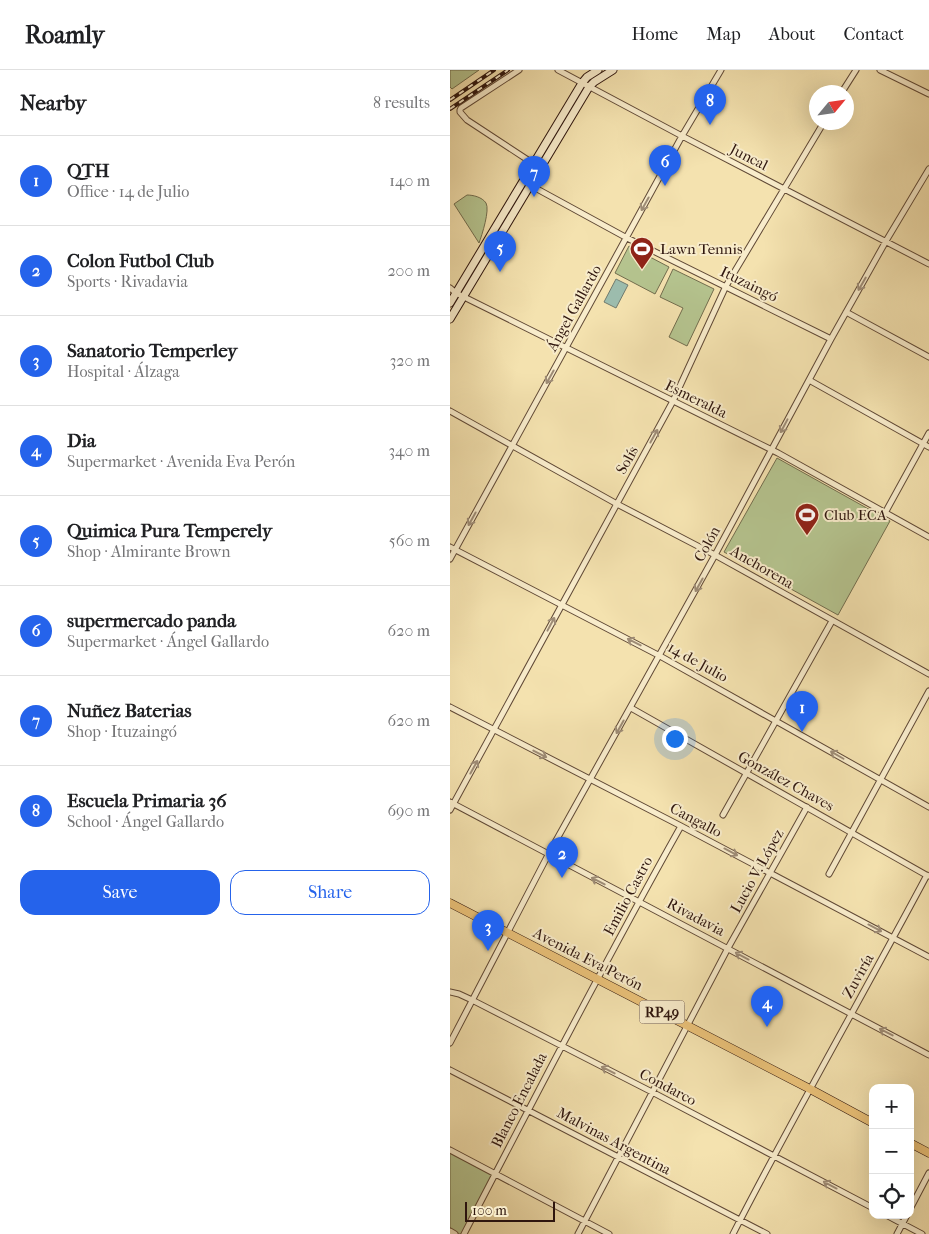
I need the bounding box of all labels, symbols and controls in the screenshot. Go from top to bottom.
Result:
text: Roamly [25,21,104,49]
text: Home [631,24,678,45]
text: Map [706,24,741,45]
text: About [769,24,815,45]
text: Contact [843,24,904,45]
pin: 8 [694,84,726,125]
north arrow [809,85,854,130]
text: Nearby [20,91,86,115]
text: 8 results [373,93,430,112]
street label: Juncal [726,139,771,174]
pin: 6 [649,145,681,186]
pin: 7 [518,156,550,197]
text: QTH [67,160,110,182]
text: 1 [33,171,39,190]
text: 140 m [389,171,430,190]
text: Office · 14 de Julio [67,182,189,201]
one-way arrow [640,196,650,211]
pin: 5 [484,231,516,272]
sports icon: Lawn Tennis [629,236,655,270]
place label: Lawn Tennis [660,240,743,258]
text: Colon Futbol Club [67,250,214,272]
text: 2 [32,261,40,280]
text: 200 m [387,261,430,280]
street label: Ángel Gallardo [542,261,605,355]
street label: Ituzaingó [717,262,781,306]
text: Sports · Rivadavia [67,272,188,291]
one-way arrow [857,276,867,290]
text: Sanatorio Temperley [67,340,237,362]
text: 3 [33,351,39,370]
text: 320 m [390,351,430,370]
text: Hospital · Álzaga [67,362,180,381]
one-way arrow [545,369,554,384]
street label: Esmeralda [662,376,731,422]
one-way arrow [779,419,789,433]
one-way arrow [650,429,660,444]
text: Dia [67,430,96,452]
text: 4 [31,441,41,460]
text: 340 m [388,441,430,460]
street label: Solís [612,442,642,477]
text: Supermarket · Avenida Eva Perón [67,452,295,471]
sports icon: Club ECA [794,502,820,536]
place label: Club ECA [824,506,887,524]
one-way arrow [466,512,476,526]
text: Quimica Pura Temperely [67,520,272,542]
street label: Colón [690,523,724,565]
text: 5 [33,531,39,550]
text: 560 m [389,531,430,550]
street label: Anchorena [726,541,798,593]
text: Shop · Almirante Brown [67,542,230,561]
one-way arrow [694,577,704,592]
text: supermercado panda [67,610,236,632]
one-way arrow [546,617,556,632]
text: 6 [32,621,40,640]
text: 620 m [388,621,430,640]
text: Supermarket · Ángel Gallardo [67,632,269,651]
one-way arrow [627,637,642,646]
street label: 14 de Julio [665,638,732,686]
pin: 1 [786,691,818,732]
text: Nuñez Baterias [67,700,191,722]
text: 7 [32,711,40,730]
text: 620 m [388,711,430,730]
one-way arrow [615,719,625,734]
text: Shop · Ituzaingó [67,722,177,741]
your location [662,726,688,752]
street label: González Chaves [735,747,838,815]
one-way arrow [532,750,547,759]
one-way arrow [831,750,845,760]
one-way arrow [469,761,479,775]
text: Escuela Primaria 36 [67,790,226,812]
street label: Cangallo [667,799,726,841]
text: 8 [32,801,40,820]
text: 690 m [387,801,430,820]
text: School · Ángel Gallardo [67,812,224,831]
street label: Lucio V. López [727,826,788,916]
pin: 2 [546,837,578,878]
one-way arrow [723,848,738,857]
street label: Emilio Castro [600,853,657,939]
button: Save [20,870,220,915]
button: Share [230,870,430,915]
one-way arrow [591,876,606,886]
street label: Rivadavia [664,894,729,940]
pin: 3 [472,910,504,951]
street label: Avenida Eva Perón [529,923,646,994]
one-way arrow [867,923,882,933]
street label: Zuviría [838,950,878,1001]
one-way arrow [735,951,750,961]
pin: 4 [751,986,783,1027]
road number: RP49 [640,1000,684,1024]
one-way arrow [878,1027,893,1037]
street label: Blanco Encalada [487,1048,551,1151]
one-way arrow [601,1065,616,1074]
street label: Condarco [636,1065,700,1110]
map controls [869,1084,914,1219]
button: + [869,1084,914,1129]
street label: Malvinas Argentina [554,1103,675,1179]
button: − [869,1129,914,1174]
button: locate [869,1174,914,1219]
one-way arrow [823,1180,837,1190]
scale bar [465,1199,555,1222]
text: 100 m [472,1202,507,1219]

